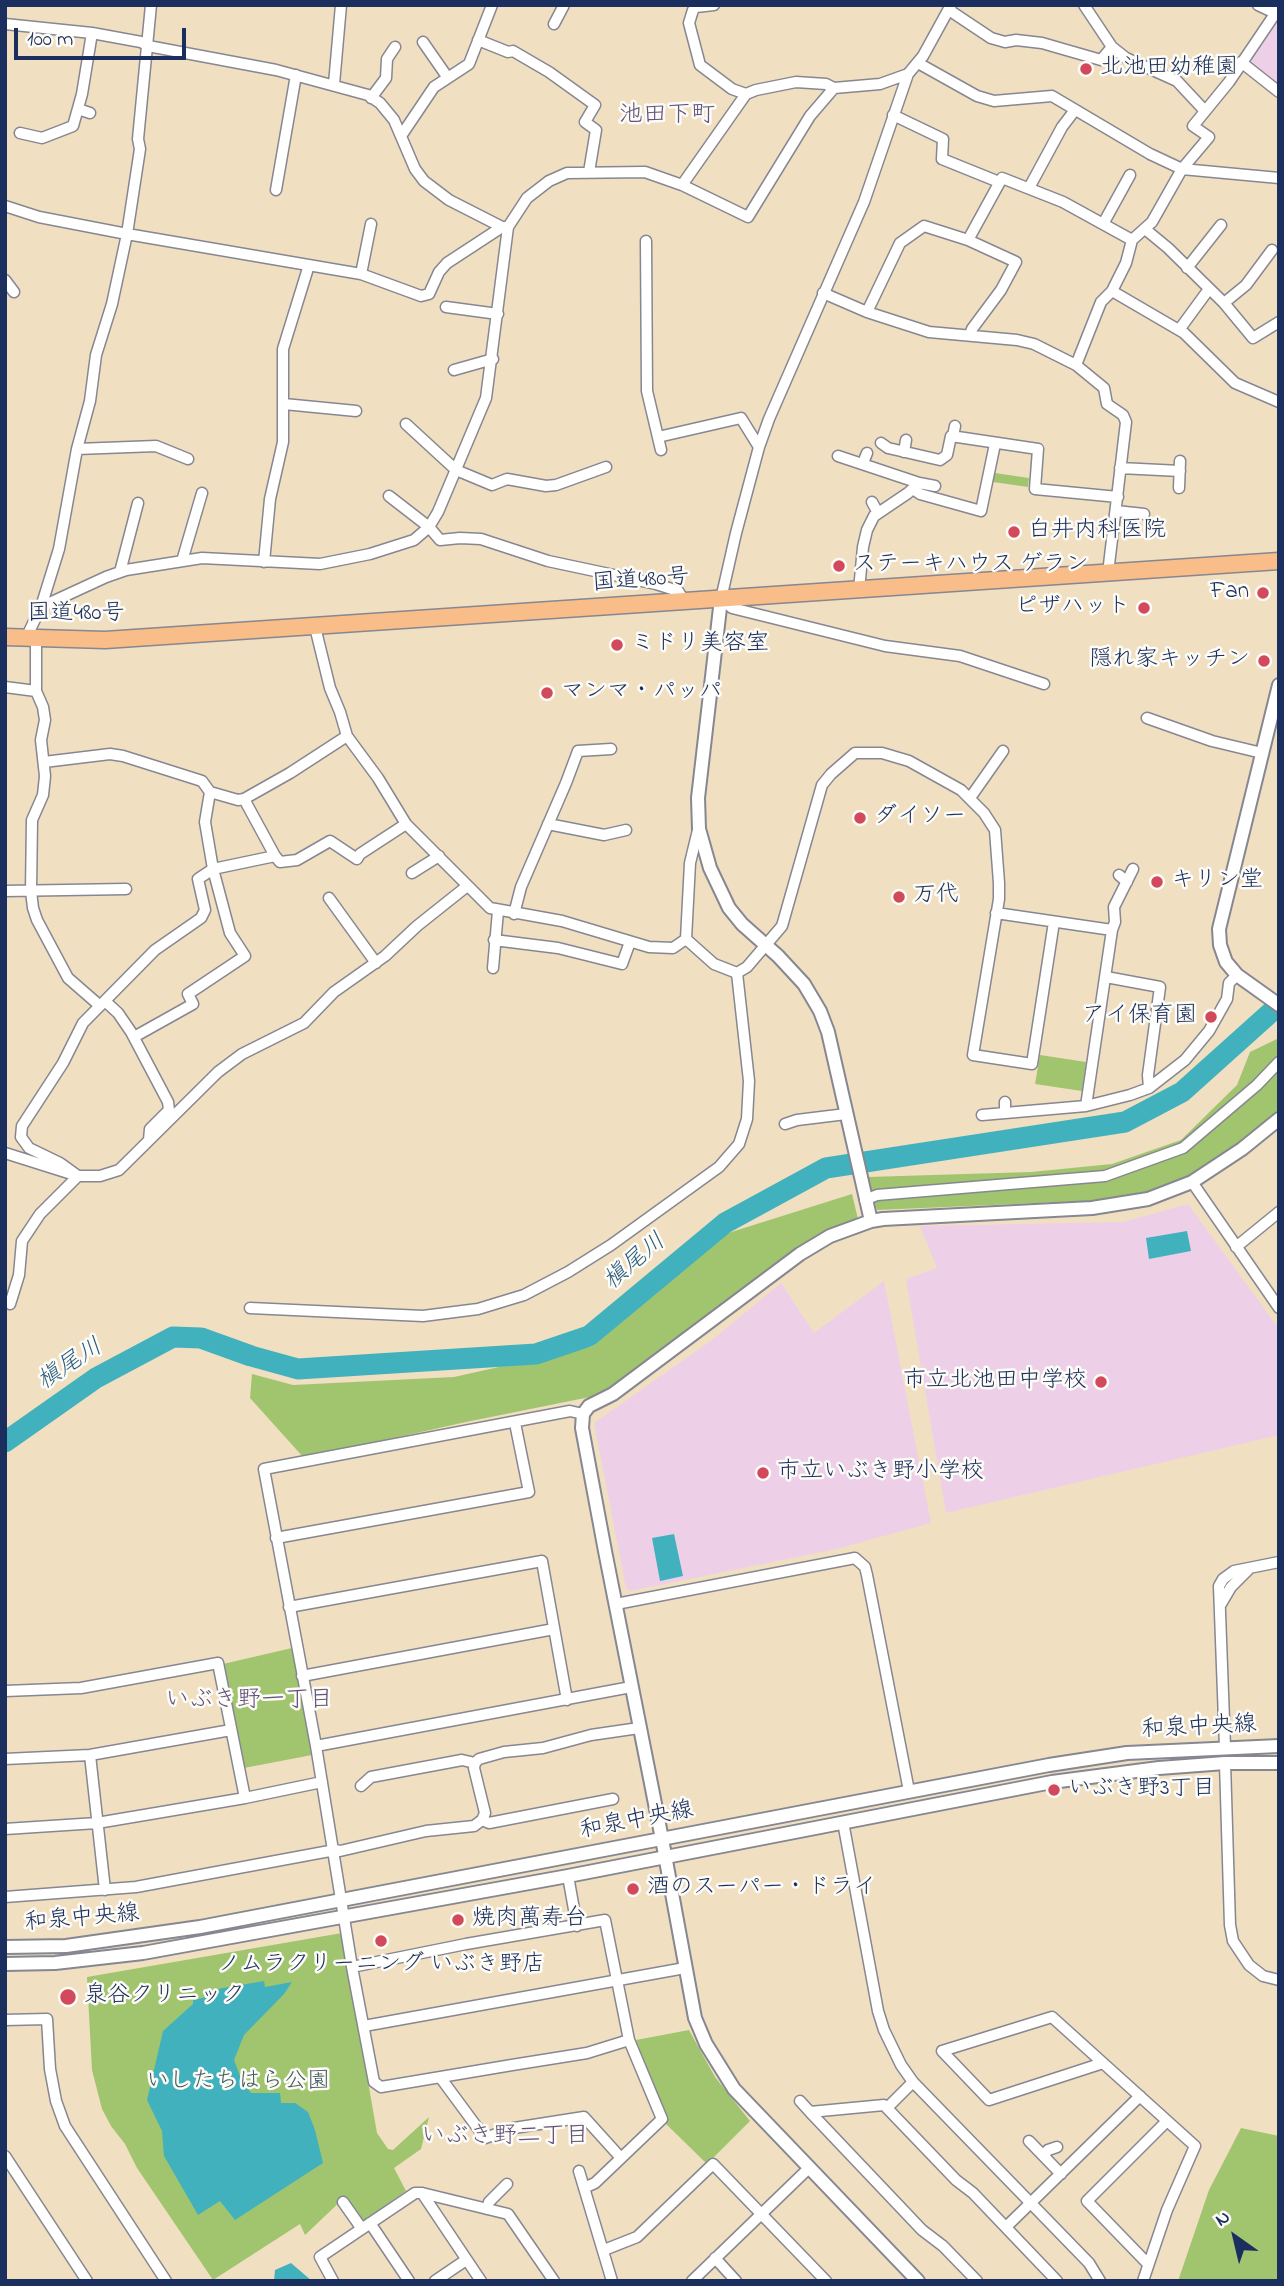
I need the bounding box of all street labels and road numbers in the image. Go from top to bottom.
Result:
street label: 国道480号 [592,565,690,599]
street label: 国道480号 [27,601,125,629]
street label: 和泉中央線 [1141,1712,1257,1746]
street label: 和泉中央線 [578,1797,696,1847]
street label: 和泉中央線 [24,1901,140,1939]

